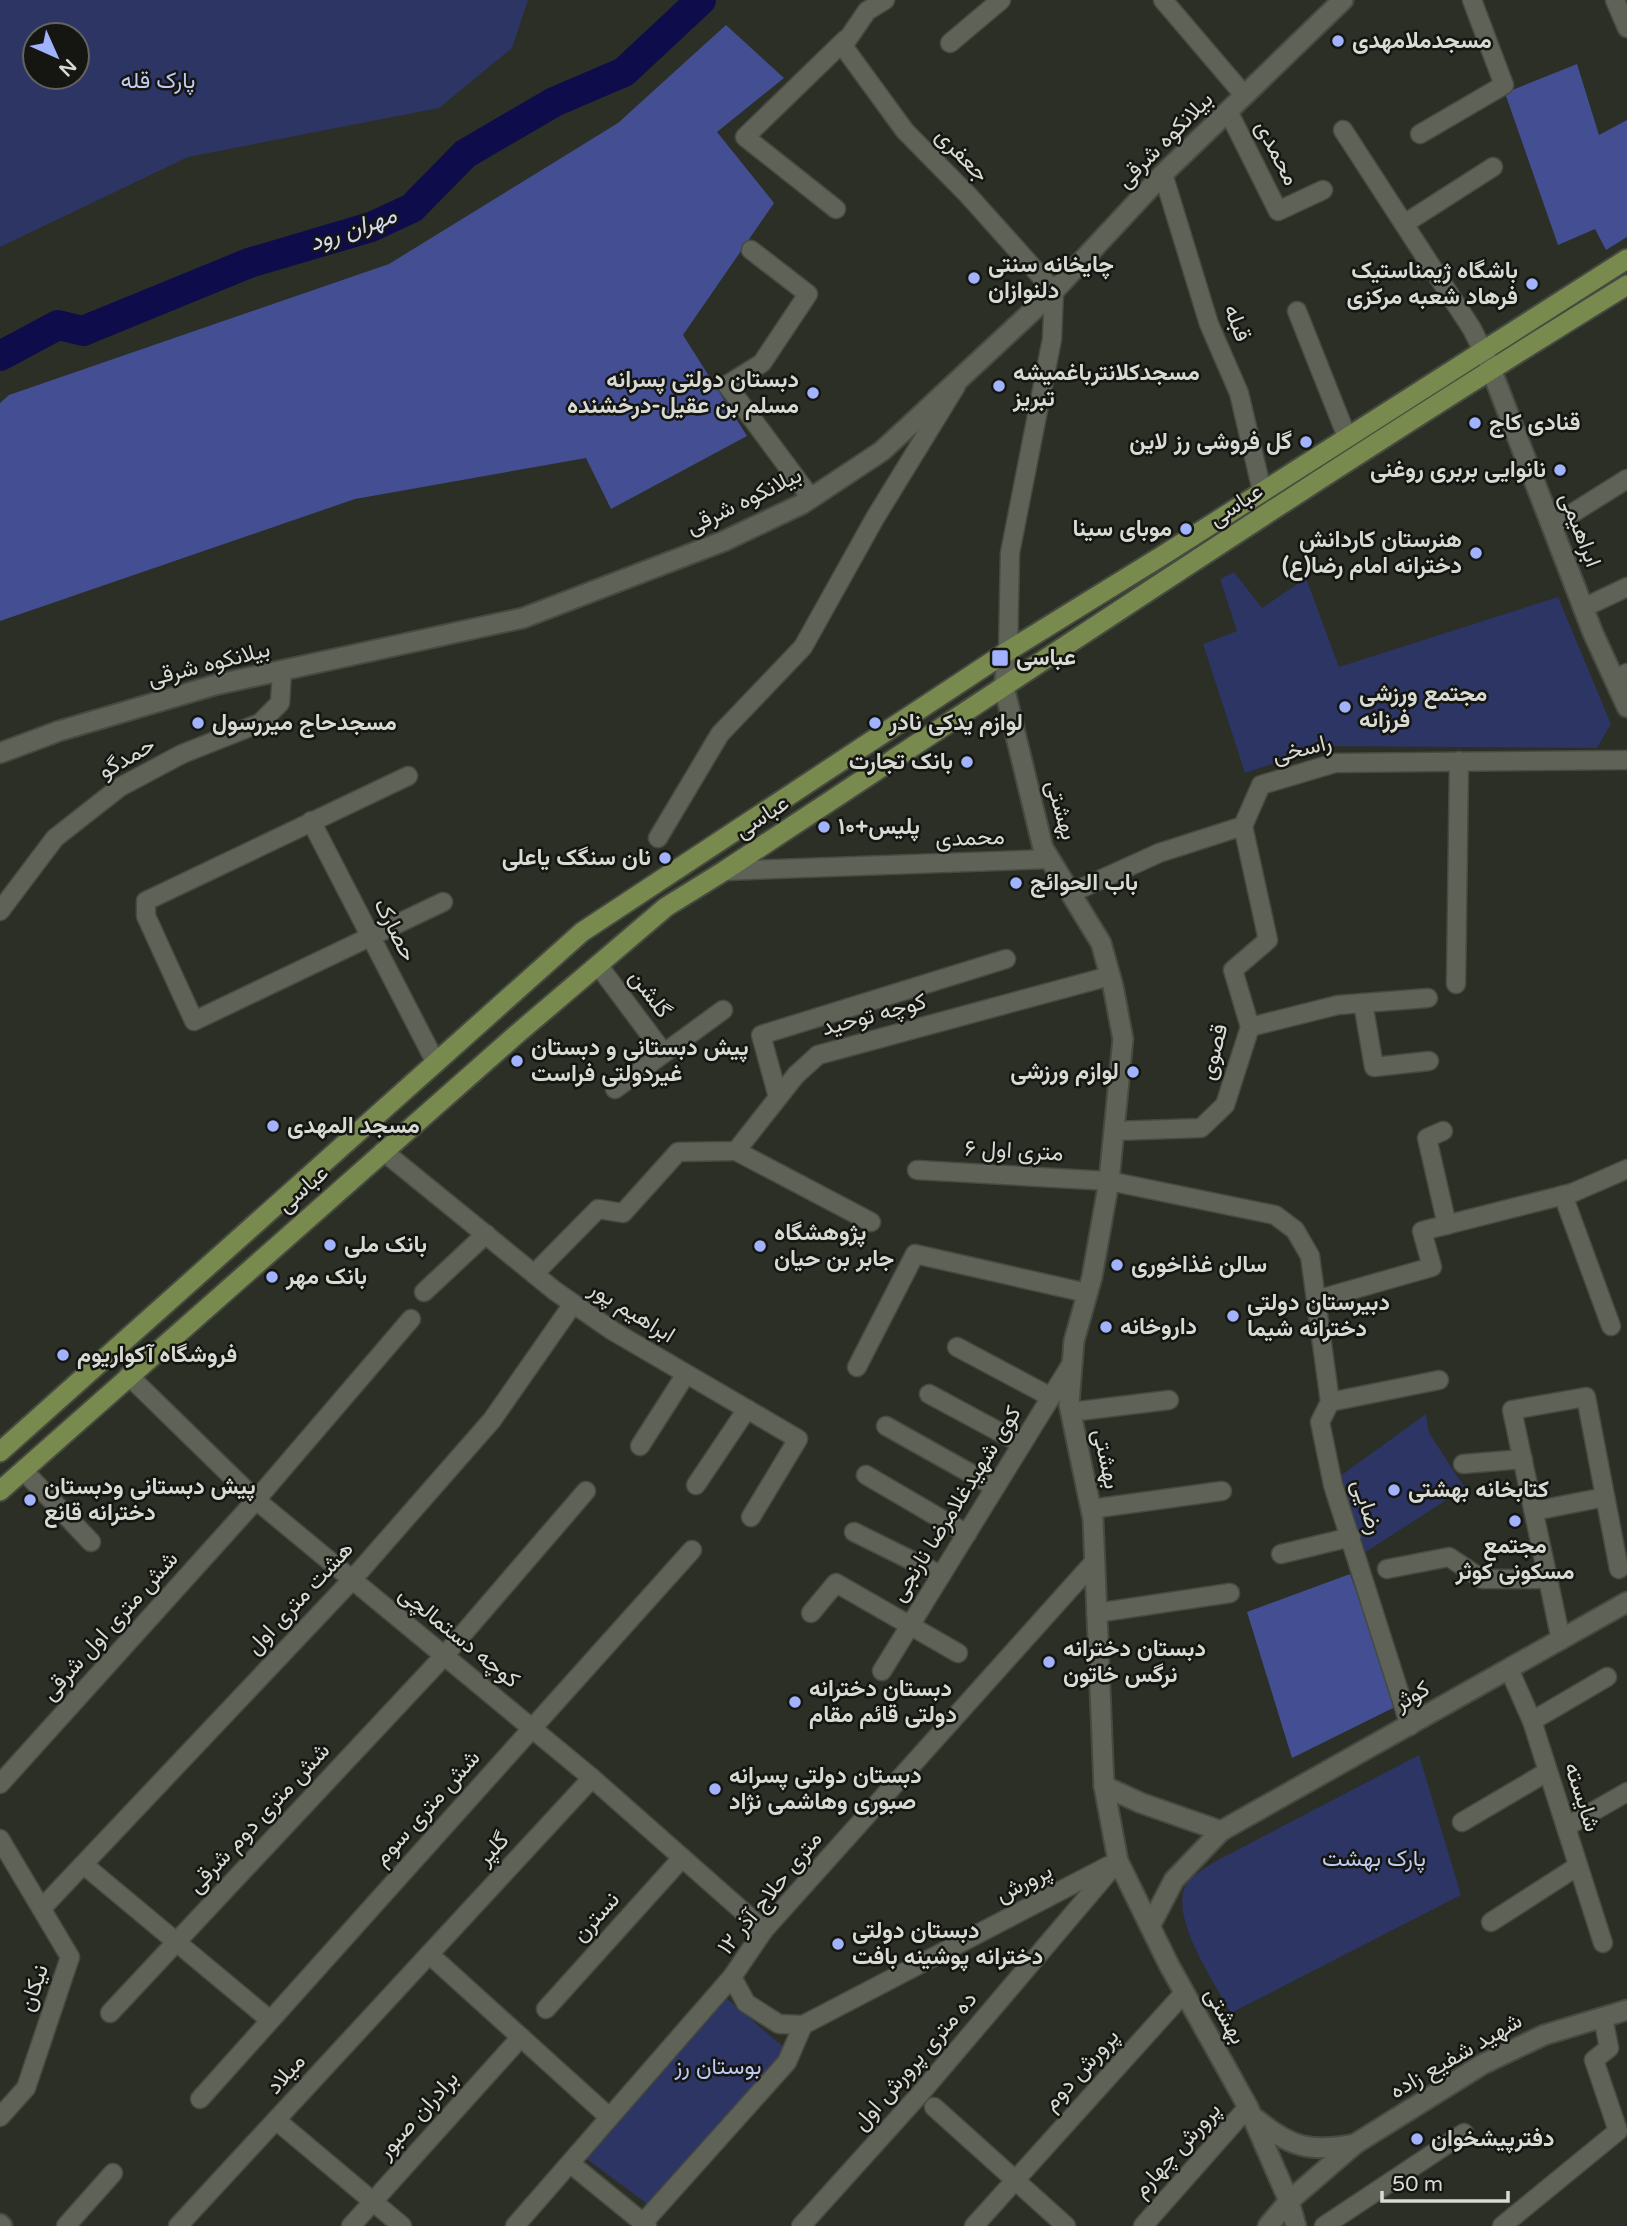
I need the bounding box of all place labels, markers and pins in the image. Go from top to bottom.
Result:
place label: مسجدملامهدی [1352,27,1492,55]
marker: مسجدملامهدی [1330,33,1346,49]
place label: چایخانه سنتی دلنوازان [988,251,1114,305]
place label: باشگاه ژیمناستیک فرهاد شعبه مرکزی [1347,257,1518,311]
marker: چایخانه سنتی دلنوازان [966,270,982,286]
marker: باشگاه ژیمناستیک فرهاد شعبه مرکزی [1524,276,1540,292]
place label: مسجدکلانترباغمیشه تبریز [1012,359,1200,413]
place label: دبستان دولتی پسرانه مسلم بن عقیل-درخشنده [567,366,799,420]
marker: مسجدکلانترباغمیشه تبریز [991,378,1007,394]
marker: دبستان دولتی پسرانه مسلم بن عقیل-درخشنده [805,385,821,401]
place label: قنادی کاج [1489,409,1580,438]
marker: قنادی کاج [1467,415,1483,431]
place label: گل فروشی رز لاین [1129,428,1292,456]
marker: گل فروشی رز لاین [1298,434,1314,450]
place label: نانوایی بربری روغنی [1370,456,1546,484]
marker: نانوایی بربری روغنی [1552,462,1568,478]
place label: موبای سینا [1072,515,1172,543]
marker: موبای سینا [1178,521,1194,537]
place label: هنرستان کاردانش دخترانه امام رضا(ع) [1282,526,1462,581]
marker: هنرستان کاردانش دخترانه امام رضا(ع) [1468,545,1484,561]
place label: عباسی [1016,644,1076,672]
marker: عباسی [990,648,1010,668]
place label: مجتمع ورزشی فرزانه [1359,680,1487,734]
marker: مجتمع ورزشی فرزانه [1337,699,1353,715]
place label: مسجدحاج میررسول [212,709,397,738]
place label: لوازم یدکی نادر [888,709,1023,737]
marker: مسجدحاج میررسول [190,715,206,731]
marker: لوازم یدکی نادر [867,715,883,731]
place label: بانک تجارت [849,748,953,776]
marker: بانک تجارت [959,754,975,770]
place label: پلیس+۱۰ [838,813,920,842]
marker: پلیس+۱۰ [816,819,832,835]
place label: نان سنگک یاعلی [502,844,651,872]
marker: نان سنگک یاعلی [657,850,673,866]
place label: باب الحوائج [1030,869,1138,898]
marker: باب الحوائج [1008,875,1024,891]
place label: پیش دبستانی و دبستان غیردولتی فراست [531,1034,749,1088]
marker: پیش دبستانی و دبستان غیردولتی فراست [509,1053,525,1069]
place label: لوازم ورزشی [1010,1058,1119,1086]
marker: لوازم ورزشی [1125,1064,1141,1080]
place label: مسجد المهدی [287,1112,420,1140]
marker: مسجد المهدی [265,1118,281,1134]
place label: پژوهشگاه جابر بن حیان [774,1219,894,1273]
place label: بانک ملی [344,1231,427,1259]
marker: بانک ملی [322,1237,338,1253]
marker: پژوهشگاه جابر بن حیان [752,1238,768,1254]
place label: سالن غذاخوری [1131,1251,1267,1279]
marker: سالن غذاخوری [1109,1257,1125,1273]
place label: بانک مهر [285,1263,367,1291]
marker: بانک مهر [264,1269,280,1285]
place label: دبیرستان دولتی دخترانه شیما [1247,1289,1390,1343]
marker: دبیرستان دولتی دخترانه شیما [1225,1308,1241,1324]
place label: داروخانه [1120,1313,1197,1341]
marker: داروخانه [1098,1319,1114,1335]
place label: فروشگاه آکواریوم [77,1341,237,1369]
marker: فروشگاه آکواریوم [55,1347,71,1363]
place label: پیش دبستانی ودبستان دخترانه قانع [44,1473,256,1528]
place label: کتابخانه بهشتی [1408,1476,1549,1504]
marker: کتابخانه بهشتی [1386,1482,1402,1498]
marker: پیش دبستانی ودبستان دخترانه قانع [22,1492,38,1508]
marker: مجتمع مسکونی کوثر [1507,1513,1523,1529]
place label: مجتمع مسکونی کوثر [1454,1532,1575,1586]
place label: دبستان دخترانه نرگس خاتون [1063,1635,1206,1689]
marker: دبستان دخترانه نرگس خاتون [1041,1654,1057,1670]
place label: دبستان دخترانه دولتی قائم مقام [809,1675,957,1729]
marker: دبستان دخترانه دولتی قائم مقام [787,1694,803,1710]
place label: دبستان دولتی پسرانه صبوری وهاشمی نژاد [729,1762,922,1816]
marker: دبستان دولتی پسرانه صبوری وهاشمی نژاد [707,1781,723,1797]
place label: دبستان دولتی دخترانه پوشینه بافت [852,1917,1043,1972]
marker: دبستان دولتی دخترانه پوشینه بافت [830,1936,846,1952]
place label: دفترپیشخوان [1431,2125,1555,2154]
marker: دفترپیشخوان [1409,2131,1425,2147]

